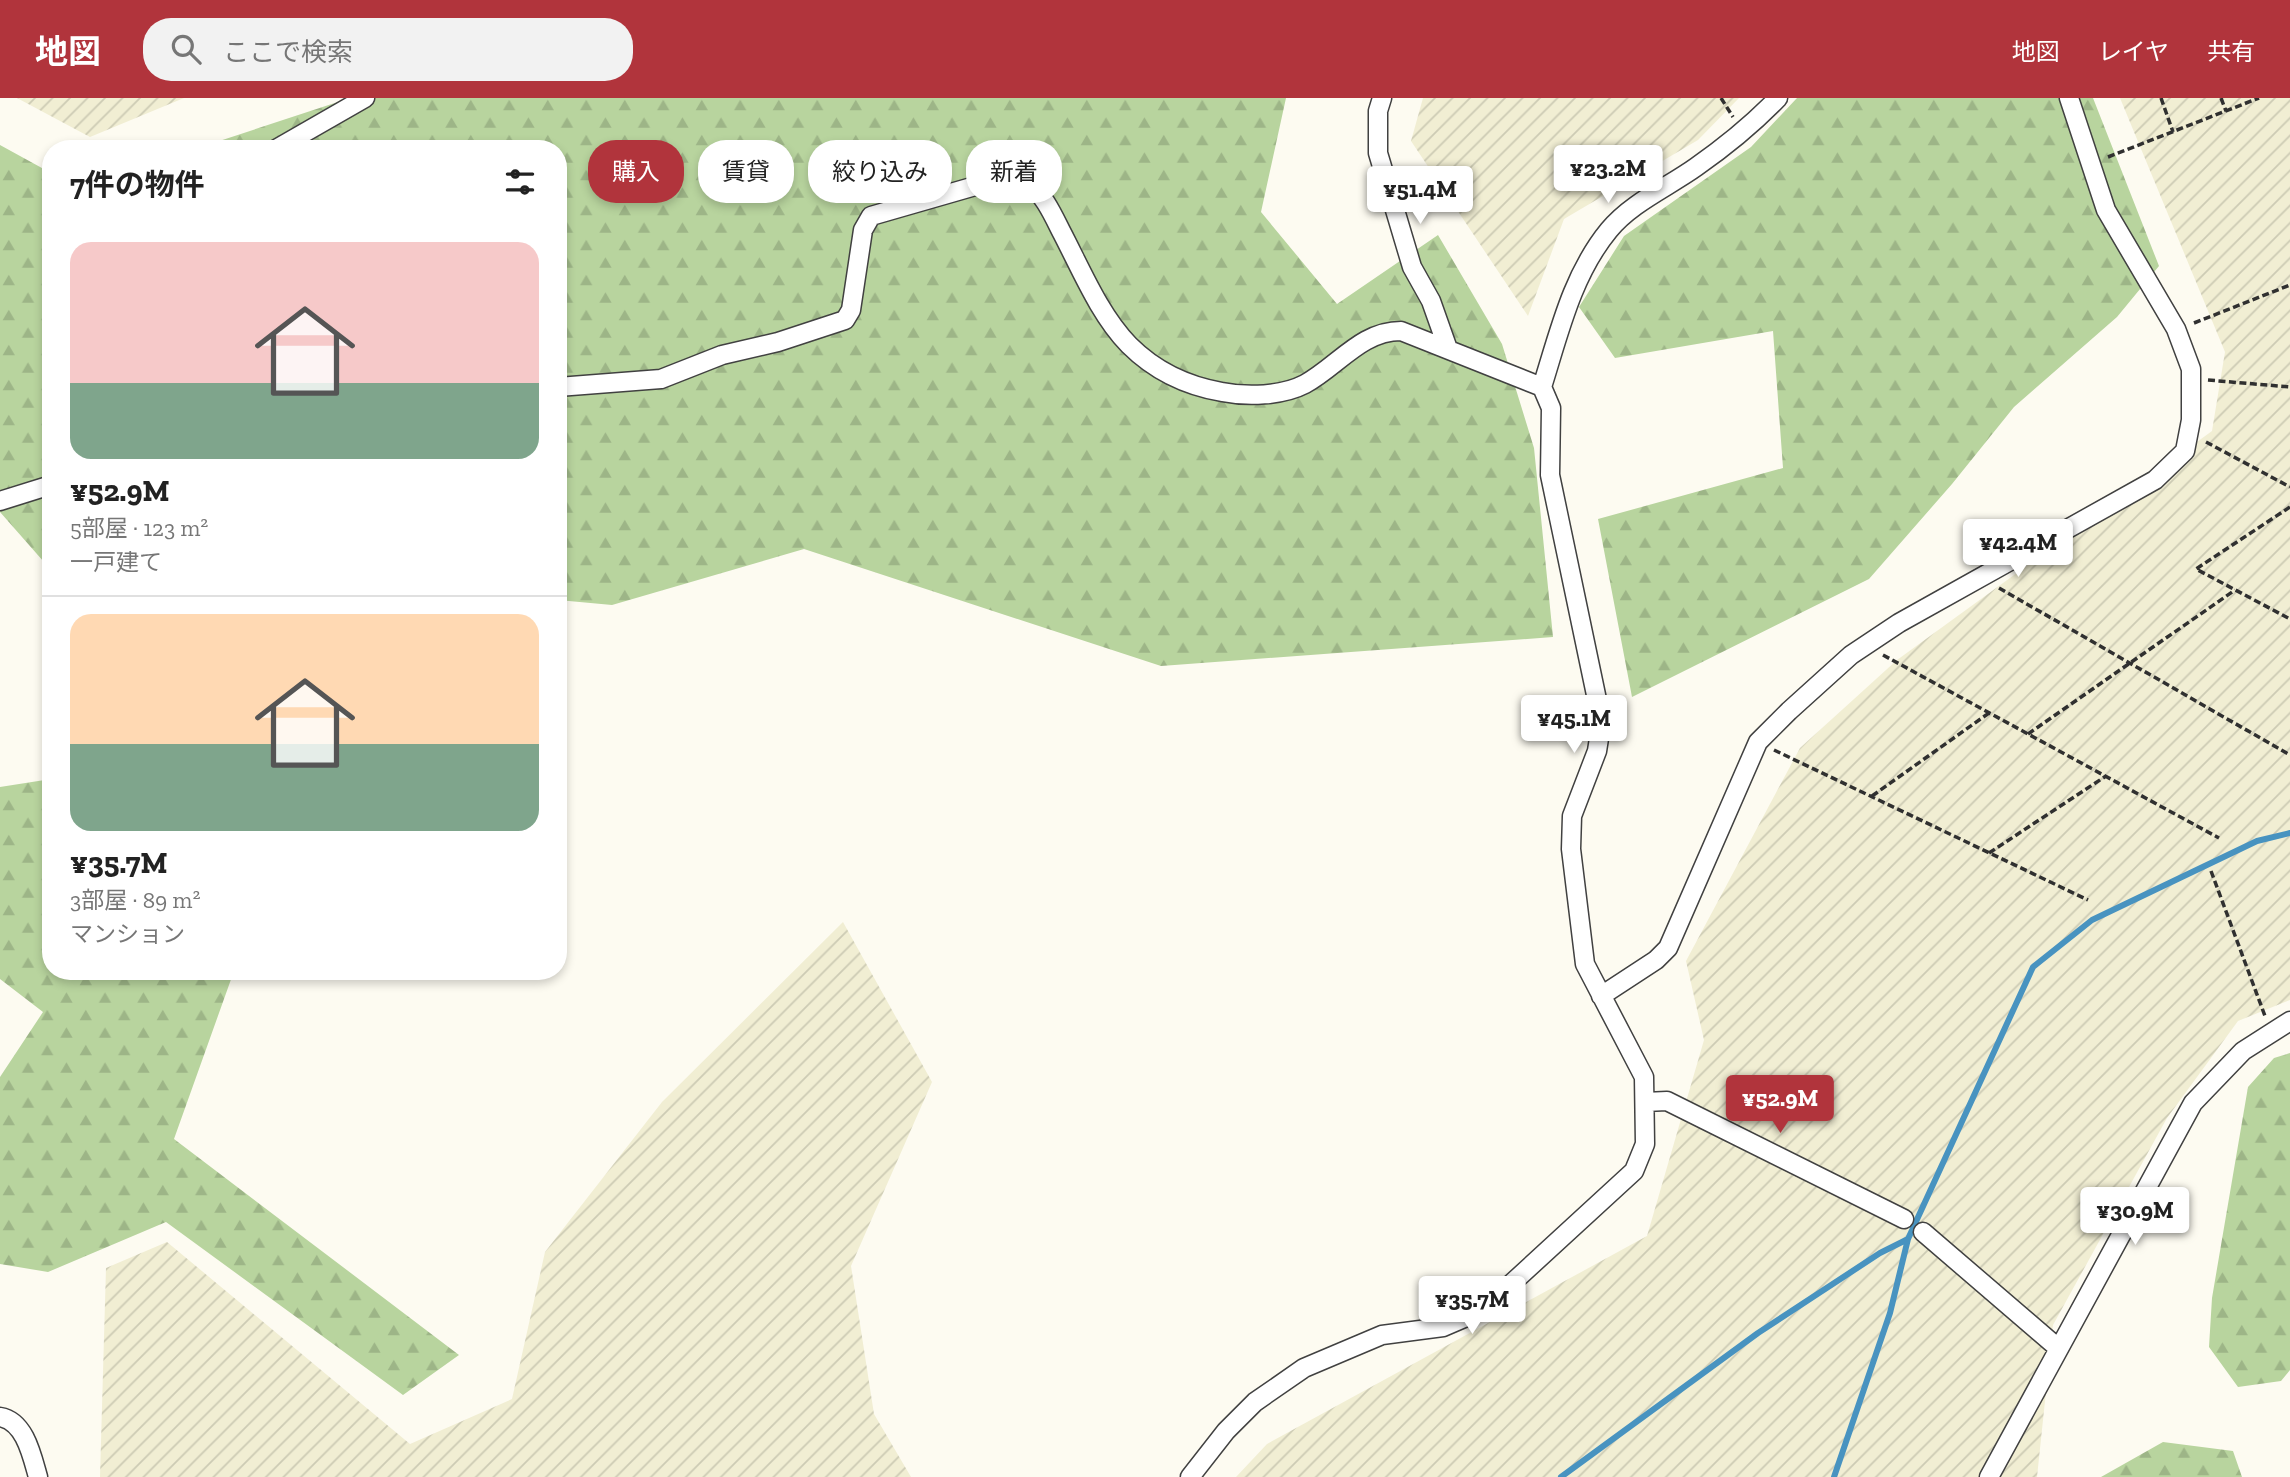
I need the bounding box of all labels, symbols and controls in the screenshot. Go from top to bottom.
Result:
search box [143,18,633,81]
icon: search [167,30,205,68]
text: 地図 [35,32,101,71]
text: ここで検索 [223,36,353,68]
text: 地図 [2012,37,2060,66]
text: レイヤ [2098,37,2169,66]
text: 共有 [2207,37,2255,66]
chip: 購入 [588,140,684,203]
chip: 賃貸 [698,140,794,203]
chip: 絞り込み [808,140,952,203]
chip: 新着 [966,140,1062,203]
pin: ¥23.2M [1551,146,1665,205]
text: ¥23.2M [1570,154,1646,182]
icon: filters [501,163,539,201]
pin: ¥51.4M [1363,166,1477,226]
text: 7件の物件 [70,167,205,203]
text: ¥51.4M [1383,175,1457,203]
icon: home [242,288,368,414]
text: ¥52.9M [70,473,170,509]
text: 5部屋 · 123 m² [70,514,208,542]
pin: ¥42.4M [1961,519,2075,579]
text: ¥42.4M [1979,528,2057,556]
text: 一戸建て [70,548,162,576]
icon: home [242,660,368,786]
pin: ¥45.1M [1517,696,1631,755]
text: ¥45.1M [1537,704,1611,732]
text: ¥35.7M [70,845,167,881]
text: 3部屋 · 89 m² [70,886,200,914]
text: マンション [70,920,185,948]
pin: ¥52.9M [1723,1076,1837,1135]
text: ¥52.9M [1742,1084,1818,1112]
pin: ¥30.9M [2078,1188,2192,1247]
text: ¥30.9M [2096,1196,2174,1224]
pin: ¥35.7M [1415,1276,1529,1336]
text: ¥35.7M [1435,1285,1509,1313]

